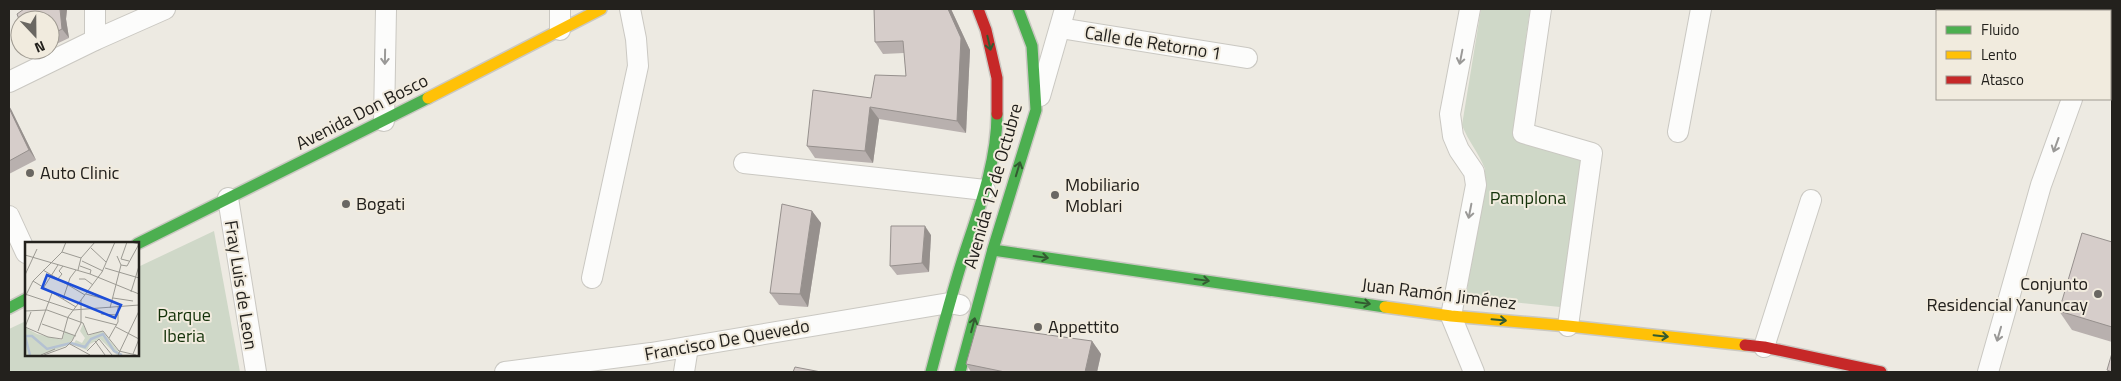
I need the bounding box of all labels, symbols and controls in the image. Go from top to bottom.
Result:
north arrow [10,10,60,60]
legend [1936,10,2111,100]
street label: Calle de Retorno 1 [1083,18,1223,67]
text: Fluido [1981,18,2020,41]
one-way arrow [985,35,994,51]
text: N [32,36,48,59]
text: Lento [1981,43,2017,66]
one-way arrow [1456,48,1466,64]
one-way arrow [380,49,390,65]
street label: Avenida Don Bosco [291,67,433,157]
text: Atasco [1981,68,2024,91]
street label: Avenida 12 de Octubre [956,100,1029,272]
one-way arrow [2051,136,2060,152]
place label: Auto Clinic [40,159,120,186]
one-way arrow [1014,162,1023,178]
marker: Auto Clinic [24,167,36,179]
place label: Mobiliario Moblari [1065,171,1140,219]
park label: Pamplona [1490,184,1566,211]
marker: Mobiliario Moblari [1049,189,1061,201]
place label: Bogati [356,190,405,217]
marker: Bogati [340,198,352,210]
one-way arrow [1465,203,1475,219]
street label: Fray Luis de Leon [218,218,265,352]
inset map [25,242,139,356]
one-way arrow [1033,252,1049,262]
place label: Conjunto Residencial Yanuncay [1927,270,2088,318]
street label: Juan Ramón Jiménez [1360,271,1518,316]
one-way arrow [1194,275,1210,285]
marker: Conjunto Residencial Yanuncay [2092,288,2104,300]
one-way arrow [1355,299,1371,309]
park label: Parque Iberia [157,301,211,349]
street label: Francisco De Quevedo [642,312,812,367]
place label: Appettito [1048,313,1119,340]
one-way arrow [1491,315,1507,325]
one-way arrow [968,318,978,334]
marker: Appettito [1032,321,1044,333]
one-way arrow [1994,325,2004,341]
one-way arrow [1653,331,1669,341]

